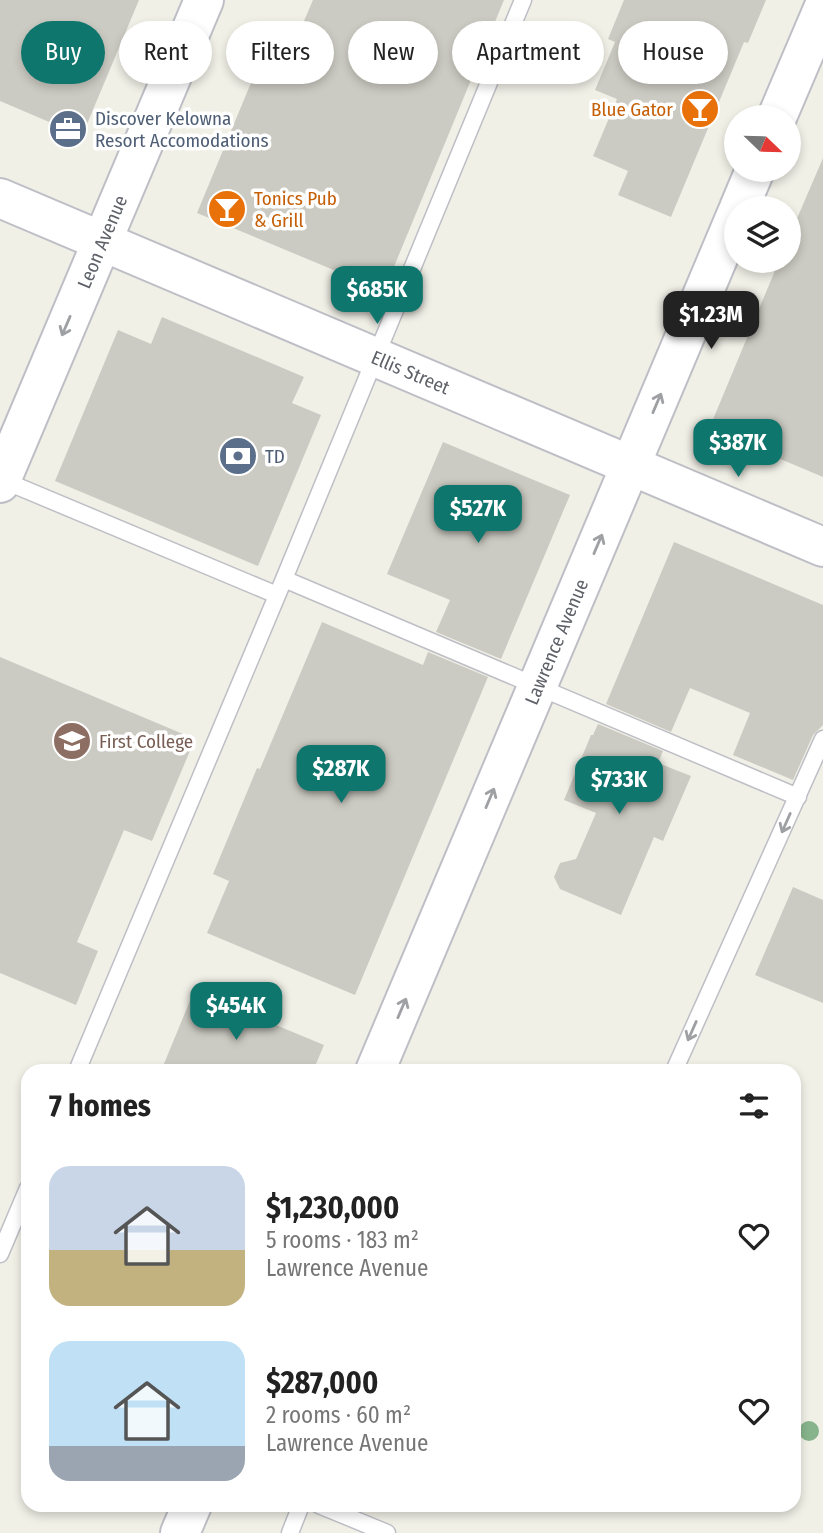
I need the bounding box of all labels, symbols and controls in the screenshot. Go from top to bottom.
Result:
chip: Buy [21,21,105,84]
chip: Rent [119,21,212,84]
chip: Filters [226,21,334,84]
chip: New [348,21,438,84]
chip: Apartment [452,21,604,84]
chip: House [618,21,728,84]
bar icon: Blue Gator [679,88,721,130]
place label: Blue Gator [591,98,673,121]
north arrow [724,105,802,182]
map controls [724,105,801,273]
place label: Discover Kelowna Resort Accomodations [95,107,269,152]
office icon: Discover Kelowna Resort Accomodations [47,108,89,150]
place label: Tonics Pub & Grill [254,187,337,232]
bar icon: Tonics Pub & Grill [206,188,248,230]
street label: Leon Avenue [73,192,132,292]
button: layers [724,196,801,273]
pin: $685K [328,266,426,326]
text: $685K [347,275,407,303]
pin: $1.23M [654,292,768,351]
text: $1.23M [679,300,743,328]
one-way arrow [59,315,72,336]
street label: Ellis Street [368,346,454,400]
one-way arrow [651,392,664,414]
pin: $387K [689,420,787,479]
text: $387K [709,428,767,456]
bank icon: TD [217,435,259,477]
place label: TD [265,445,285,468]
pin: $527K [429,486,527,545]
text: $527K [450,494,506,522]
one-way arrow [592,534,605,555]
street label: Lawrence Avenue [520,576,593,708]
school or university icon: First College [51,720,93,762]
place label: First College [99,730,193,753]
pin: $287K [292,746,390,805]
text: $287K [313,754,369,782]
pin: $733K [570,756,668,816]
text: $733K [591,765,647,793]
one-way arrow [484,788,497,810]
one-way arrow [779,812,792,834]
pin: $454K [187,982,285,1042]
text: $454K [206,991,266,1019]
one-way arrow [396,998,409,1019]
one-way arrow [685,1020,698,1041]
icon: filters [735,1087,773,1125]
text: 7 homes [49,1088,151,1124]
text: $1,230,000 [266,1190,399,1226]
icon: home [105,1194,189,1278]
icon: heart [735,1217,773,1255]
text: 5 rooms · 183 m² [266,1226,419,1254]
text: Lawrence Avenue [266,1254,428,1282]
text: $287,000 [266,1365,378,1401]
icon: home [105,1369,189,1453]
icon: heart [735,1392,773,1430]
text: 2 rooms · 60 m² [266,1401,411,1429]
text: Lawrence Avenue [266,1429,428,1457]

